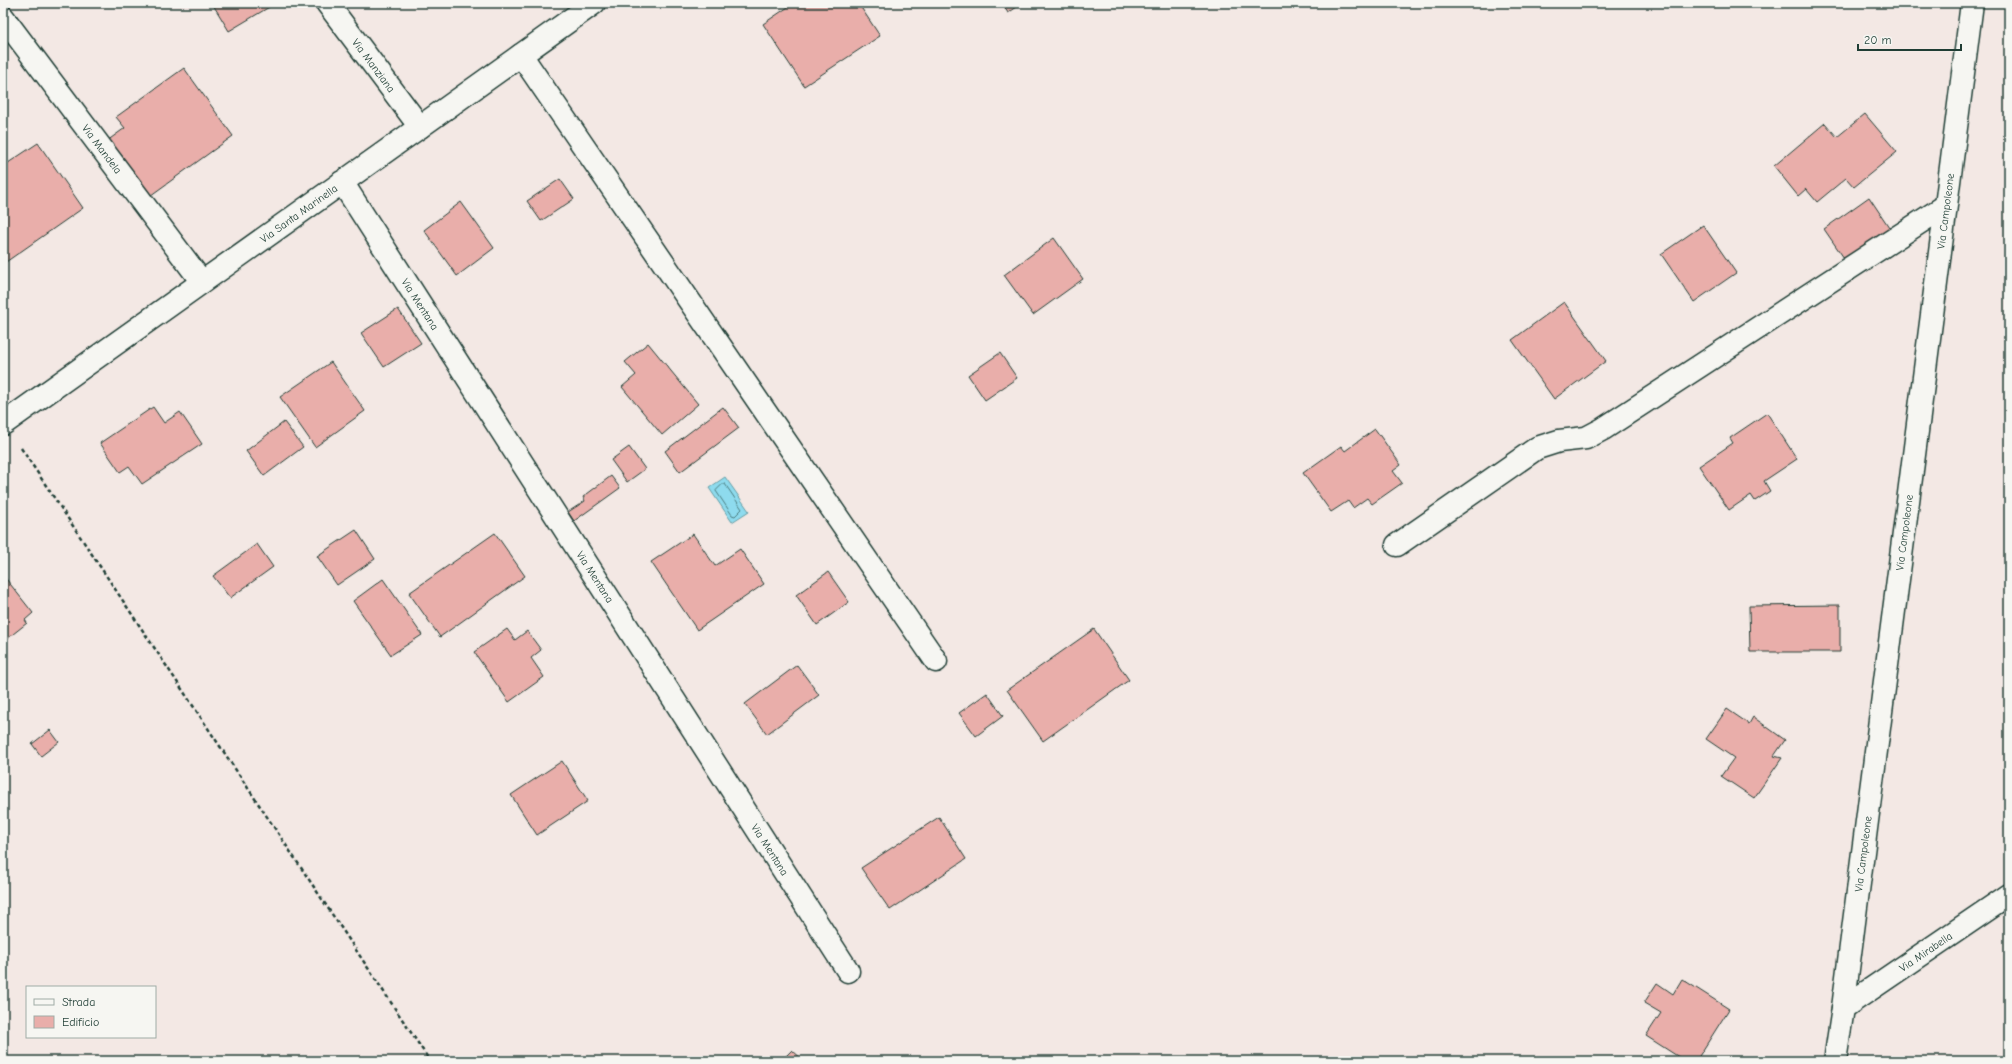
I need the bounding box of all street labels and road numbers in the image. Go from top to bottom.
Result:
street label: Via Manziana [349,36,398,95]
street label: Via Mandela [79,122,124,176]
street label: Via Campoleone [1934,172,1957,250]
street label: Via Santa Marinella [258,182,340,246]
street label: Via Mentana [398,276,441,333]
street label: Via Campoleone [1893,493,1916,571]
street label: Via Mentana [573,549,616,605]
street label: Via Campoleone [1852,815,1875,893]
street label: Via Mentana [748,821,791,878]
street label: Via Mirabella [1897,930,1955,975]

